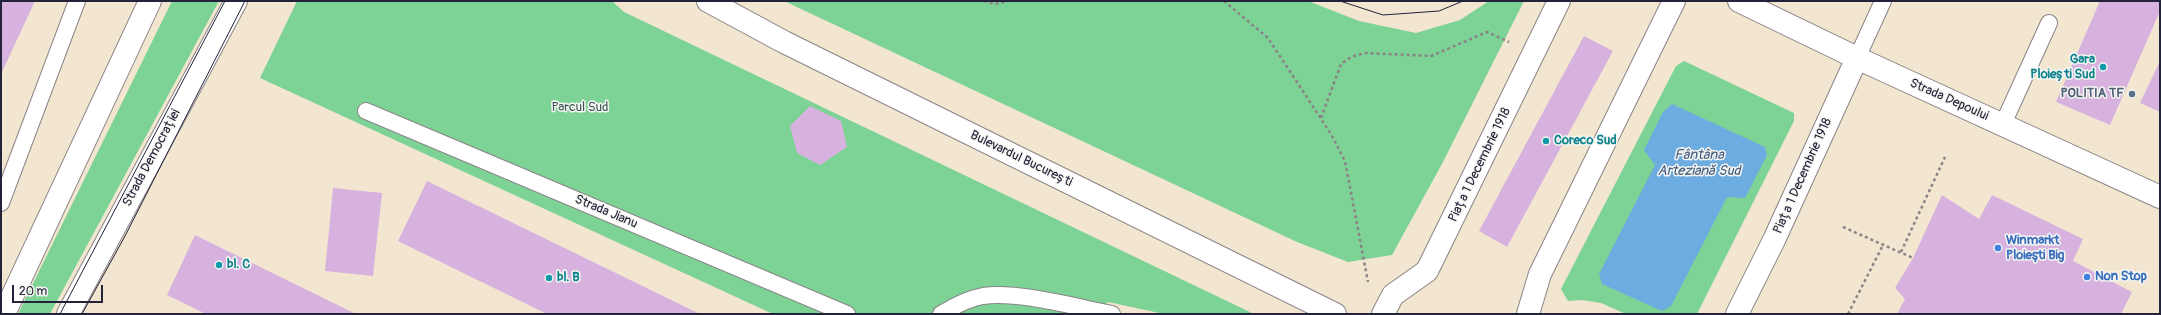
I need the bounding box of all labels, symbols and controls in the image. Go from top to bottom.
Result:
place label: Gara Ploiești Sud [2030,52,2095,83]
marker: Gara Ploiești Sud [2098,62,2108,72]
street label: Strada Depoului [1907,76,1991,124]
place label: POLITIA TF [2060,86,2124,102]
marker: POLITIA TF [2127,89,2137,99]
park label: Parcul Sud [552,100,608,116]
street label: Piața 1 Decembrie 1918 [1446,105,1514,225]
street label: Strada Democrației [120,107,184,209]
street label: Piața 1 Decembrie 1918 [1770,116,1836,236]
street label: Bulevardul București [967,128,1075,190]
place label: Coreco Sud [1554,133,1617,149]
marker: Coreco Sud [1541,136,1551,146]
water label: Fântâna Arteziană Sud [1658,147,1740,180]
street label: Strada Jianu [572,192,640,232]
place label: Winmarkt Ploieşti Big [2006,233,2064,264]
marker: Winmarkt Ploieşti Big [1993,243,2003,253]
place label: bl. C [227,257,250,273]
marker: bl. C [214,260,224,270]
place label: Non Stop [2095,269,2147,285]
place label: bl. B [557,270,580,286]
marker: Non Stop [2082,272,2092,282]
marker: bl. B [544,273,554,283]
scale bar [14,277,105,303]
text: 20 m [19,284,47,299]

